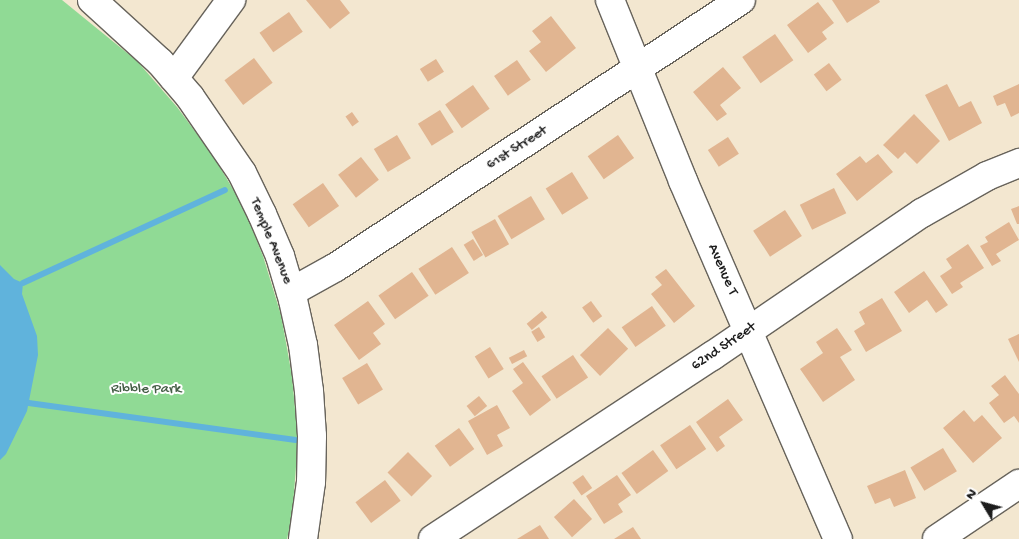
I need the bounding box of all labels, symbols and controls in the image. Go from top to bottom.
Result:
street label: 61st Street [483,122,551,174]
street label: Temple Avenue [246,195,296,287]
street label: Avenue T [703,241,741,299]
street label: 62nd Street [688,319,760,375]
park label: Ribble Park [111,381,181,399]
north arrow [959,479,1009,529]
text: N [962,486,981,503]

